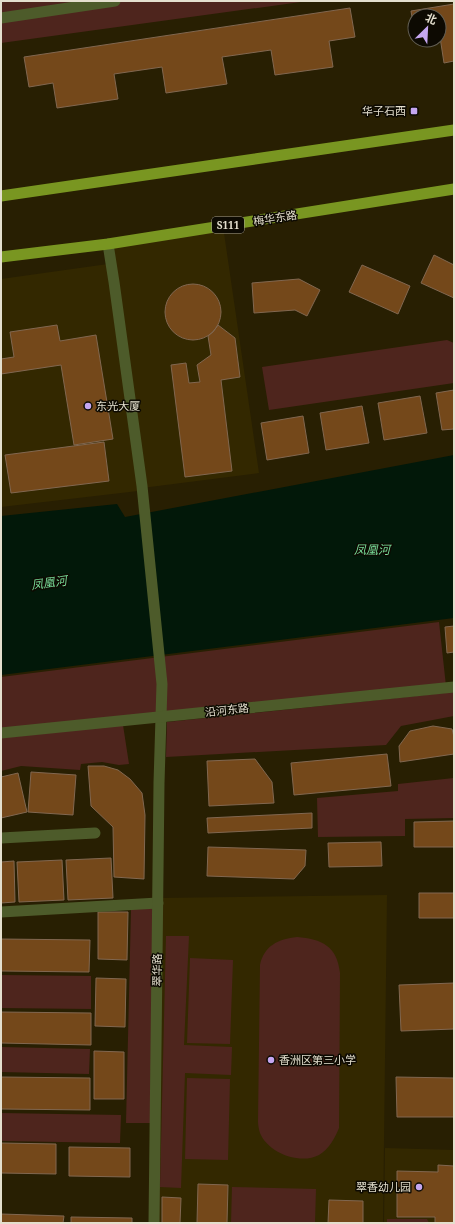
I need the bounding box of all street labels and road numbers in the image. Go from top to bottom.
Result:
street label: 梅华东路 [252,207,298,228]
road number: S111 [212,217,244,233]
street label: 沿河东路 [204,700,250,719]
street label: 翠华路 [149,953,164,987]

